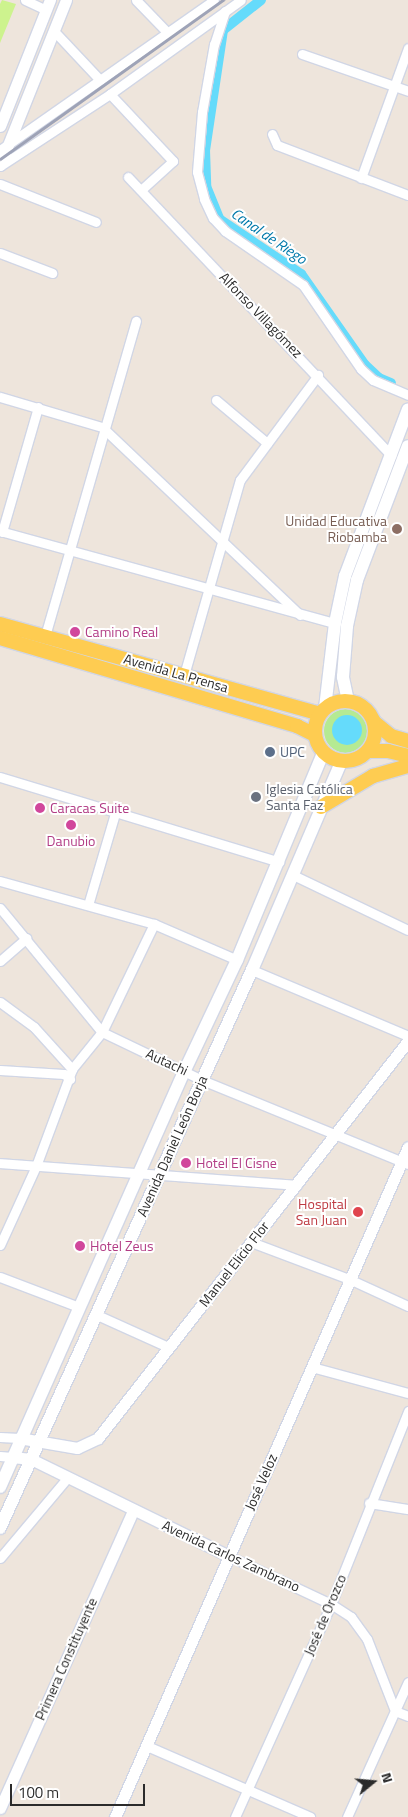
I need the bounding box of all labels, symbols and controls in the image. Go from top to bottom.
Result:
water label: Canal de Riego [228,204,310,268]
street label: Alfonso Villagómez [216,269,306,361]
place label: Unidad Educativa Riobamba [285,513,387,546]
marker: Unidad Educativa Riobamba [391,523,403,535]
place label: Camino Real [85,624,158,640]
marker: Camino Real [69,626,81,638]
street label: Avenida La Prensa [122,650,230,696]
place label: UPC [280,744,305,760]
marker: UPC [264,746,276,758]
place label: Iglesia Católica Santa Faz [266,781,353,814]
marker: Iglesia Católica Santa Faz [250,791,262,803]
place label: Caracas Suite [50,800,129,816]
marker: Caracas Suite [34,802,46,814]
marker: Danubio [65,819,77,831]
place label: Danubio [47,833,95,849]
street label: Autachi [143,1045,191,1079]
street label: Avenida Daniel León Borja [133,1073,211,1219]
place label: Hotel El Cisne [196,1155,277,1171]
marker: Hotel El Cisne [180,1157,192,1169]
place label: Hospital San Juan [296,1196,347,1228]
marker: Hospital San Juan [351,1205,365,1219]
street label: Manuel Elicio Flor [195,1218,273,1310]
place label: Hotel Zeus [90,1238,153,1254]
marker: Hotel Zeus [74,1240,86,1252]
street label: José Veloz [241,1451,281,1513]
street label: Avenida Carlos Zambrano [160,1517,302,1595]
street label: José de Orozco [300,1572,350,1658]
street label: Primera Constituyente [31,1595,101,1723]
north arrow [348,1757,398,1807]
text: N [376,1770,399,1785]
scale bar [12,1774,148,1806]
text: 100 m [18,1781,59,1804]

